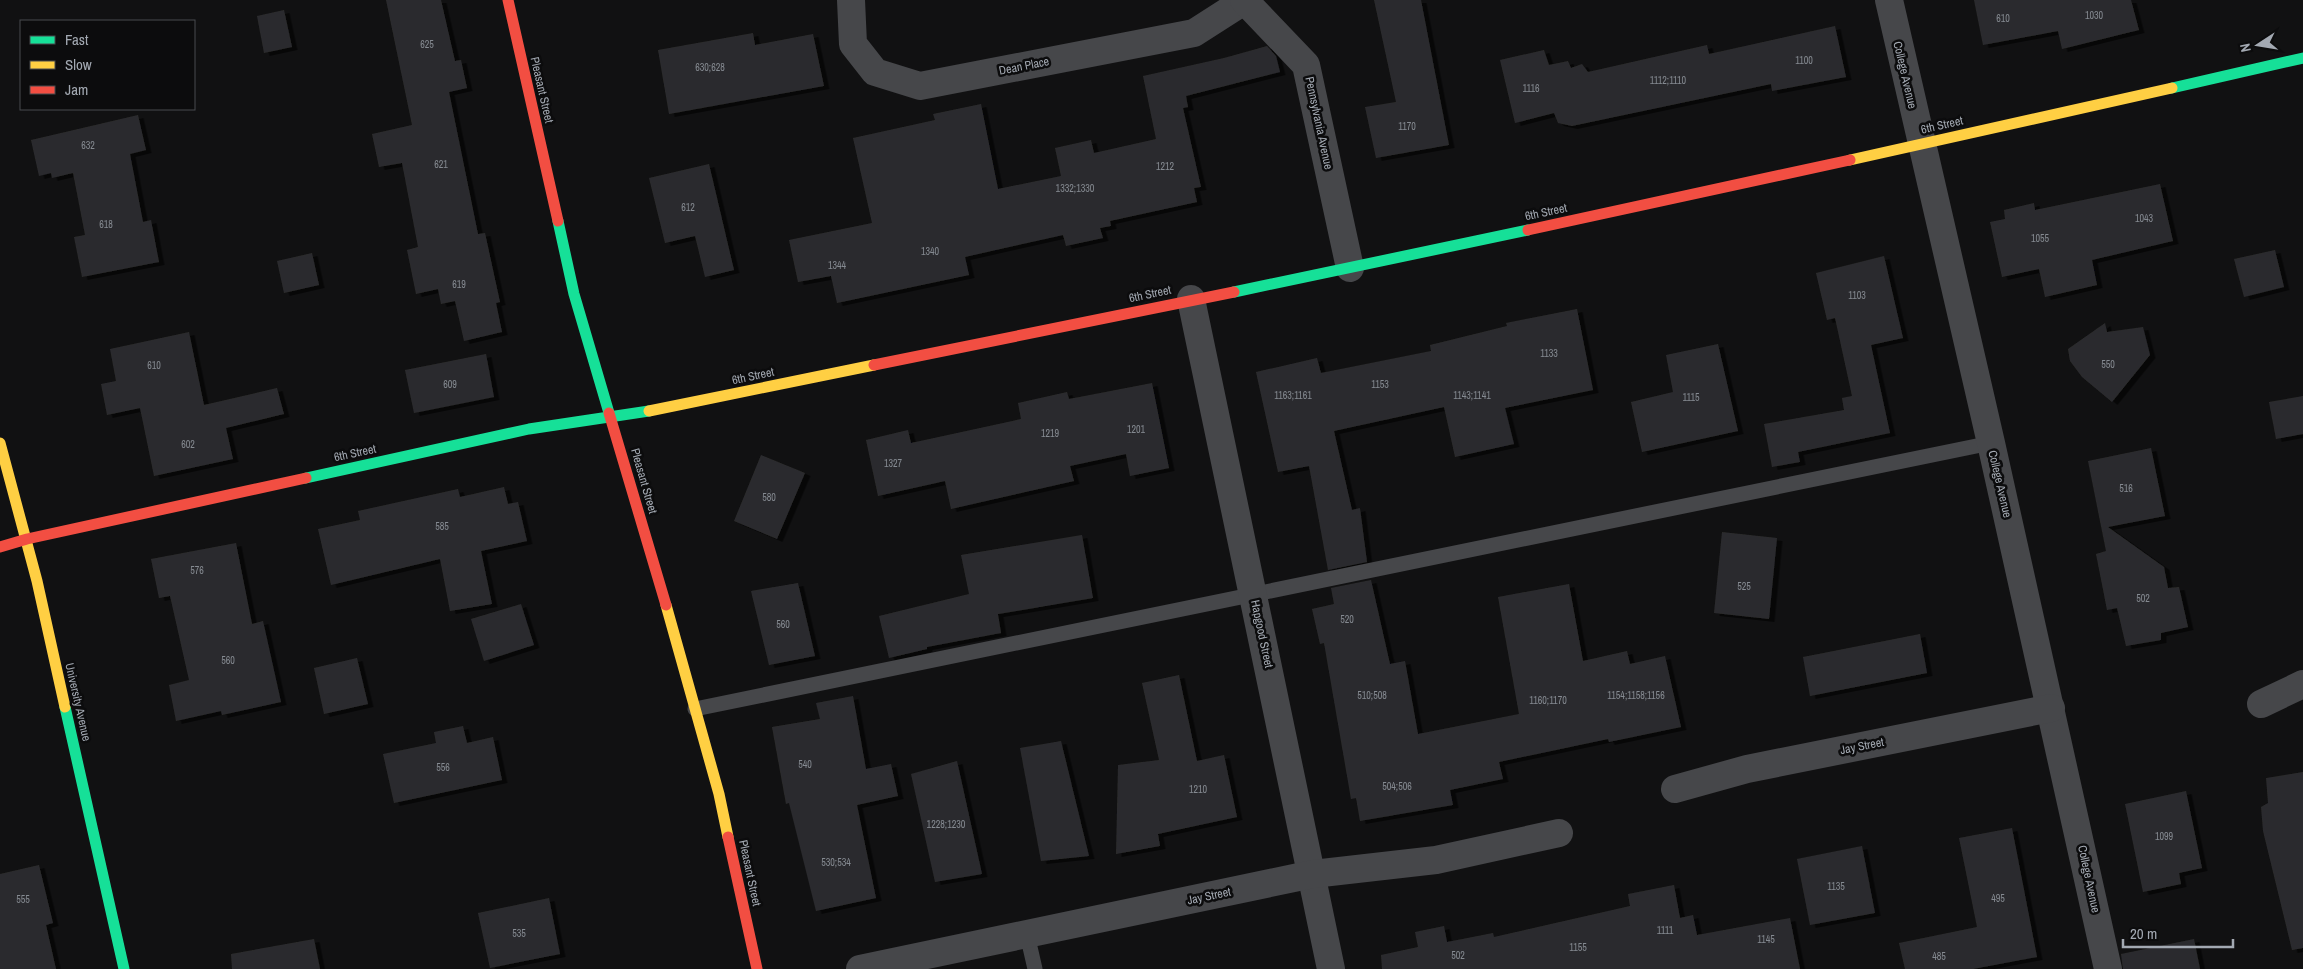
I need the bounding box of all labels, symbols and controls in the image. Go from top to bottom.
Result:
house number: 1030 [2085,9,2104,22]
house number: 610 [1996,12,2010,25]
legend [20,20,195,110]
north arrow [2233,20,2283,70]
text: Fast [65,29,89,50]
house number: 625 [420,38,434,51]
street label: College Avenue [1889,40,1921,110]
text: N [2236,42,2255,54]
street label: Dean Place [998,53,1050,79]
text: Slow [65,54,92,75]
house number: 1100 [1795,54,1813,67]
street label: Pleasant Street [527,55,557,125]
house number: 630;628 [695,61,725,74]
house number: 1112;1110 [1650,74,1687,87]
street label: Pennsylvania Avenue [1301,75,1337,171]
text: Jam [65,79,88,100]
house number: 1116 [1522,82,1540,95]
street label: 6th Street [1919,112,1965,138]
house number: 1170 [1398,120,1416,133]
house number: 632 [81,139,95,152]
house number: 621 [434,158,448,171]
house number: 1212 [1156,160,1175,173]
house number: 1332;1330 [1056,182,1095,195]
street label: 6th Street [1523,200,1569,224]
house number: 612 [681,201,695,214]
house number: 1043 [2135,212,2154,225]
house number: 618 [99,218,113,231]
house number: 1055 [2031,232,2050,245]
house number: 1340 [921,245,940,258]
house number: 1344 [828,259,847,272]
house number: 619 [452,278,466,291]
street label: 6th Street [1127,282,1173,306]
house number: 1103 [1848,289,1866,302]
house number: 1133 [1540,347,1558,360]
house number: 550 [2101,358,2115,371]
house number: 610 [147,359,161,372]
street label: 6th Street [730,364,776,388]
house number: 609 [443,378,457,391]
house number: 1153 [1371,378,1389,391]
house number: 1163;1161 [1274,389,1312,402]
house number: 1143;1141 [1453,389,1491,402]
house number: 1115 [1682,391,1700,404]
house number: 1201 [1127,423,1146,436]
house number: 1219 [1041,427,1060,440]
house number: 602 [181,438,195,451]
street label: 6th Street [332,441,378,465]
street label: Pleasant Street [627,446,661,516]
street label: College Avenue [1984,449,2016,519]
house number: 1327 [884,457,903,470]
house number: 516 [2119,482,2133,495]
house number: 580 [762,491,776,504]
house number: 585 [435,520,449,533]
house number: 576 [190,564,204,577]
house number: 525 [1737,580,1751,593]
house number: 502 [2136,592,2150,605]
street label: Hapgood Street [1247,599,1277,670]
house number: 520 [1340,613,1354,626]
house number: 560 [776,618,790,631]
house number: 560 [221,654,235,667]
street label: University Avenue [61,661,95,743]
house number: 510;508 [1357,689,1387,702]
house number: 1154;1158;1156 [1607,689,1665,702]
house number: 1160;1170 [1529,694,1567,707]
street label: Jay Street [1839,734,1886,758]
house number: 540 [798,758,812,771]
house number: 556 [436,761,450,774]
house number: 504;506 [1382,780,1412,793]
house number: 1210 [1189,783,1208,796]
house number: 1228;1230 [927,818,966,831]
house number: 1099 [2155,830,2174,843]
street label: Pleasant Street [735,838,765,908]
street label: College Avenue [2074,844,2104,914]
house number: 530;534 [821,856,851,869]
house number: 1135 [1827,880,1845,893]
street label: Jay Street [1186,884,1233,908]
house number: 495 [1991,892,2005,905]
house number: 555 [16,893,30,906]
scale bar [2123,916,2233,948]
text: 20 m [2130,923,2157,944]
house number: 1111 [1657,924,1674,937]
house number: 535 [512,927,526,940]
house number: 1145 [1757,933,1775,946]
house number: 1155 [1569,941,1587,954]
house number: 502 [1451,949,1465,962]
house number: 485 [1932,950,1946,963]

